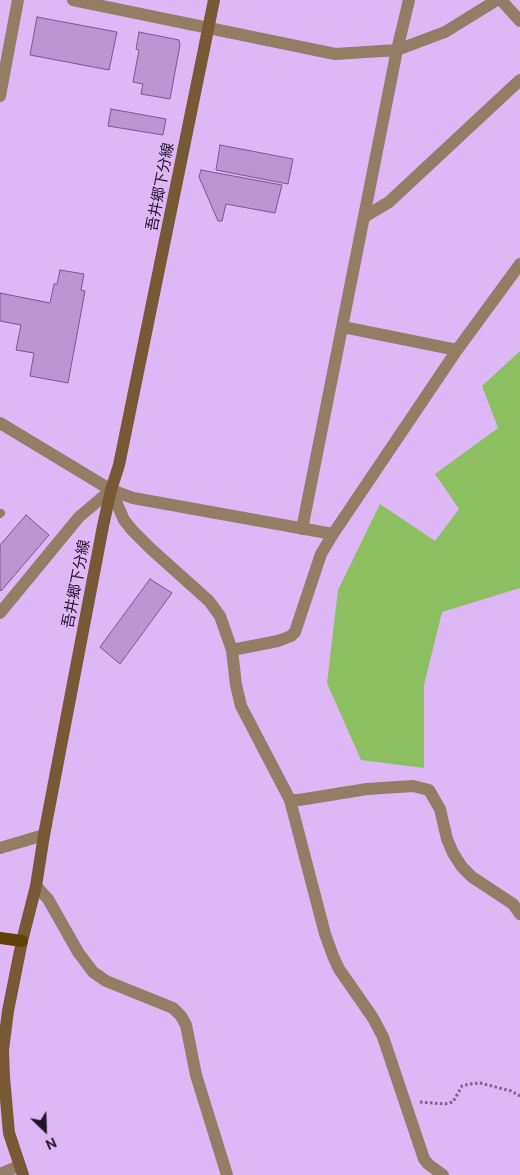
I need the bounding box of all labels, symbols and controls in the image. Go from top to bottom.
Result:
street label: 吾井郷下分線 [143,141,177,233]
street label: 吾井郷下分線 [59,538,93,630]
north arrow [20,1105,70,1155]
text: N [43,1134,59,1153]

